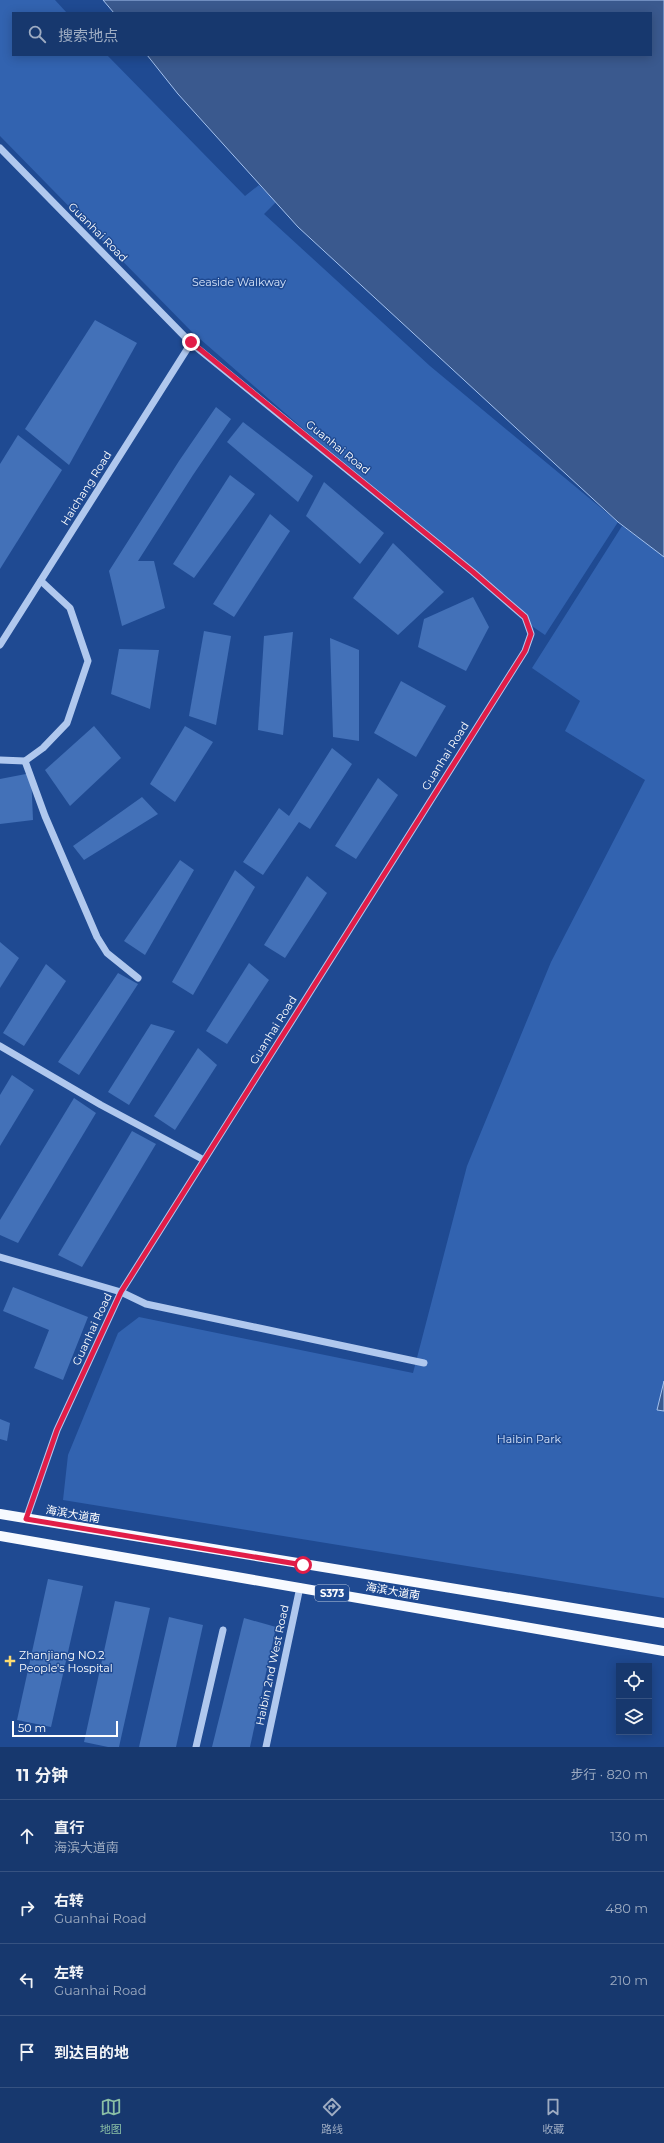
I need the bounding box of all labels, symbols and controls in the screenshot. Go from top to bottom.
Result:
search box [12,12,652,56]
icon: search [26,23,48,45]
text: 搜索地点 [58,26,118,45]
street label: Guanhai Road [65,199,131,265]
park label: Seaside Walkway [192,275,286,289]
route end [182,333,200,351]
street label: Guanhai Road [303,417,373,477]
street label: Haichang Road [58,448,114,528]
street label: Guanhai Road [418,719,472,793]
street label: Guanhai Road [246,993,300,1067]
street label: Guanhai Road [69,1291,115,1367]
park label: Haibin Park [497,1432,562,1446]
street label: 海滨大道南 [45,1502,101,1526]
route start [294,1556,312,1574]
street label: 海滨大道南 [365,1579,421,1603]
road number: S373 [315,1585,349,1601]
street label: Haibin 2nd West Road [252,1603,292,1727]
place label: Zhanjiang NO.2 People's Hospital [19,1648,113,1675]
marker: Zhanjiang NO.2 People's Hospital [4,1655,16,1667]
map controls [616,1663,652,1735]
button: locate [616,1663,652,1699]
button: layers [616,1699,652,1735]
scale bar [12,1719,118,1738]
text: 50 m [18,1721,46,1735]
text: 11 分钟 [16,1765,68,1785]
text: 步行 · 820 m [570,1766,648,1782]
text: 直行 [54,1818,84,1837]
icon: ahead [16,1825,38,1847]
text: 130 m [610,1828,648,1844]
text: 海滨大道南 [54,1839,119,1855]
text: 右转 [54,1891,84,1910]
icon: right [16,1897,38,1919]
text: 480 m [605,1900,648,1916]
text: Guanhai Road [54,1910,147,1926]
text: 左转 [54,1963,84,1982]
icon: left [16,1969,38,1991]
text: 210 m [610,1972,648,1988]
text: Guanhai Road [54,1982,147,1998]
icon: arrive [16,2041,38,2063]
text: 到达目的地 [54,2043,129,2062]
tab: 地图 [100,2096,122,2136]
tab: 路线 [321,2096,343,2136]
tab: 收藏 [542,2096,564,2136]

